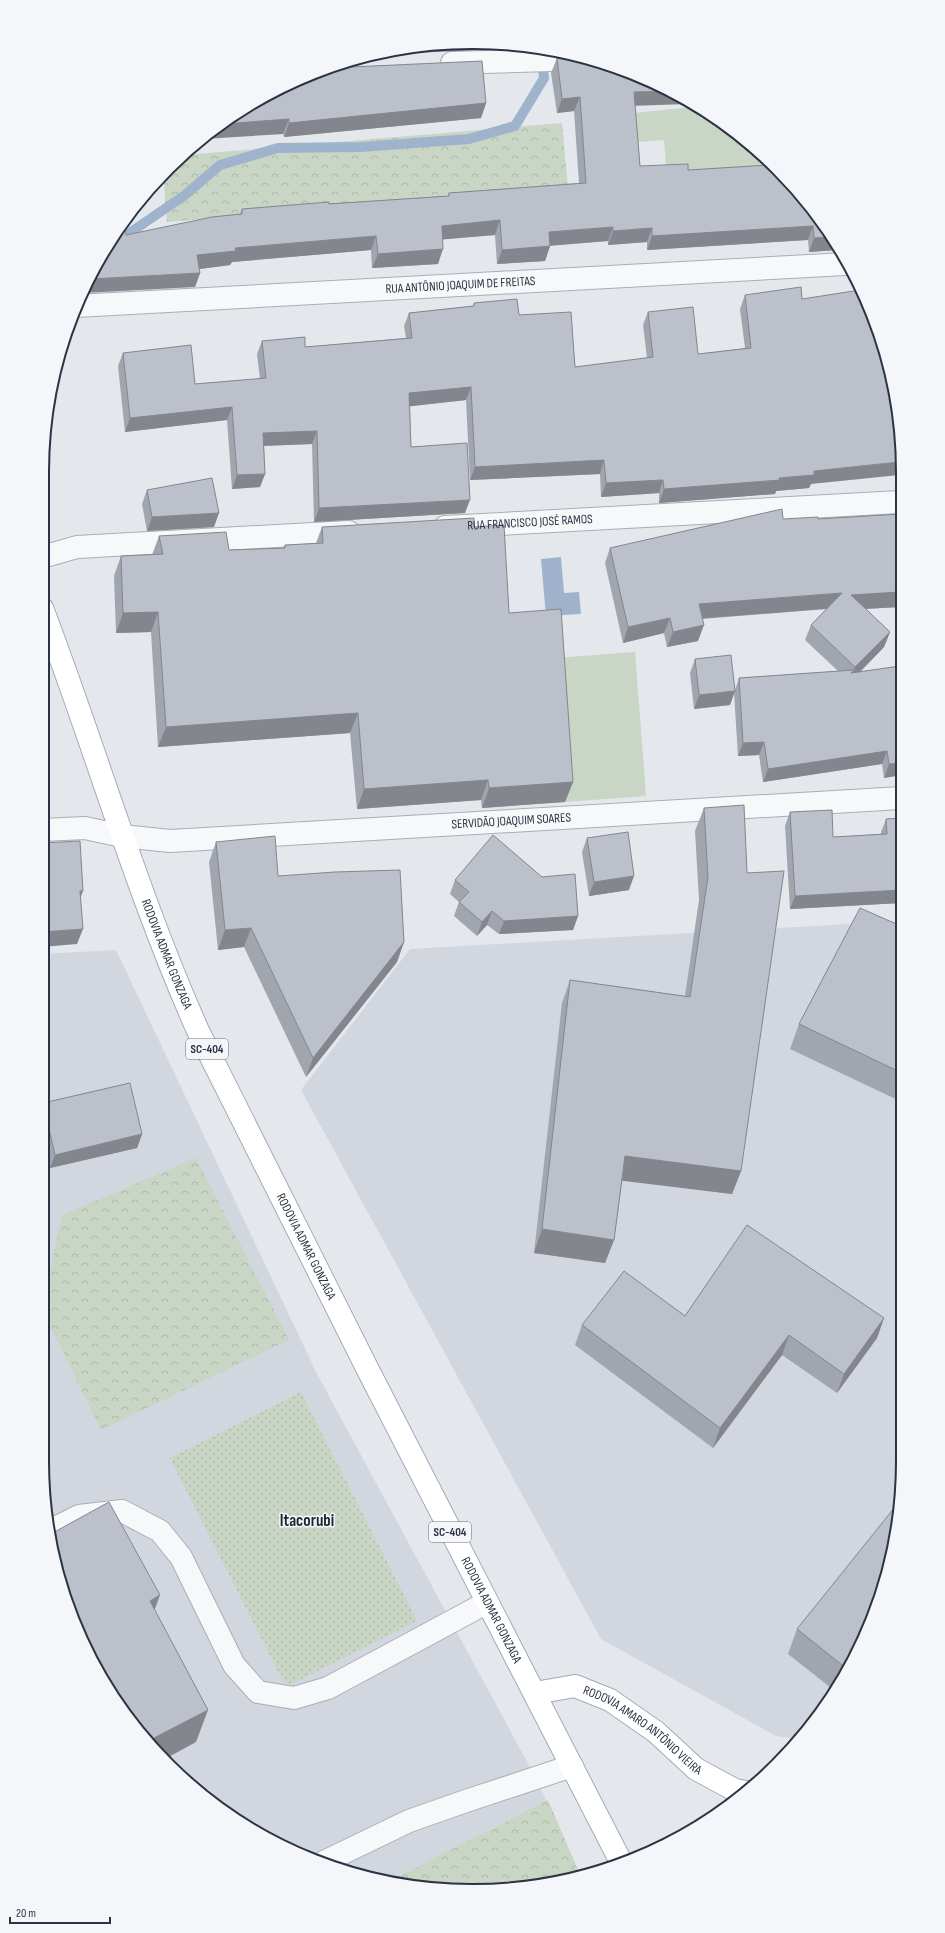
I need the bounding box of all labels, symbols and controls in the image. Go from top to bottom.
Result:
street label: RUA ANTÔNIO JOAQUIM DE FREITAS [385,273,536,297]
street label: RUA FRANCISCO JOSÉ RAMOS [467,511,593,534]
street label: SERVIDÃO JOAQUIM SOARES [451,809,572,832]
street label: RODOVIA ADMAR GONZAGA [138,897,196,1012]
road number: SC-404 [186,1039,228,1059]
street label: RODOVIA ADMAR GONZAGA [273,1191,340,1303]
district label: Itacorubi [280,1511,334,1531]
road number: SC-404 [429,1522,471,1542]
street label: RODOVIA ADMAR GONZAGA [457,1554,525,1666]
street label: RODOVIA AMARO ANTÔNIO VIEIRA [581,1682,705,1779]
scale bar [10,1899,110,1925]
text: 20 m [16,1906,36,1921]

